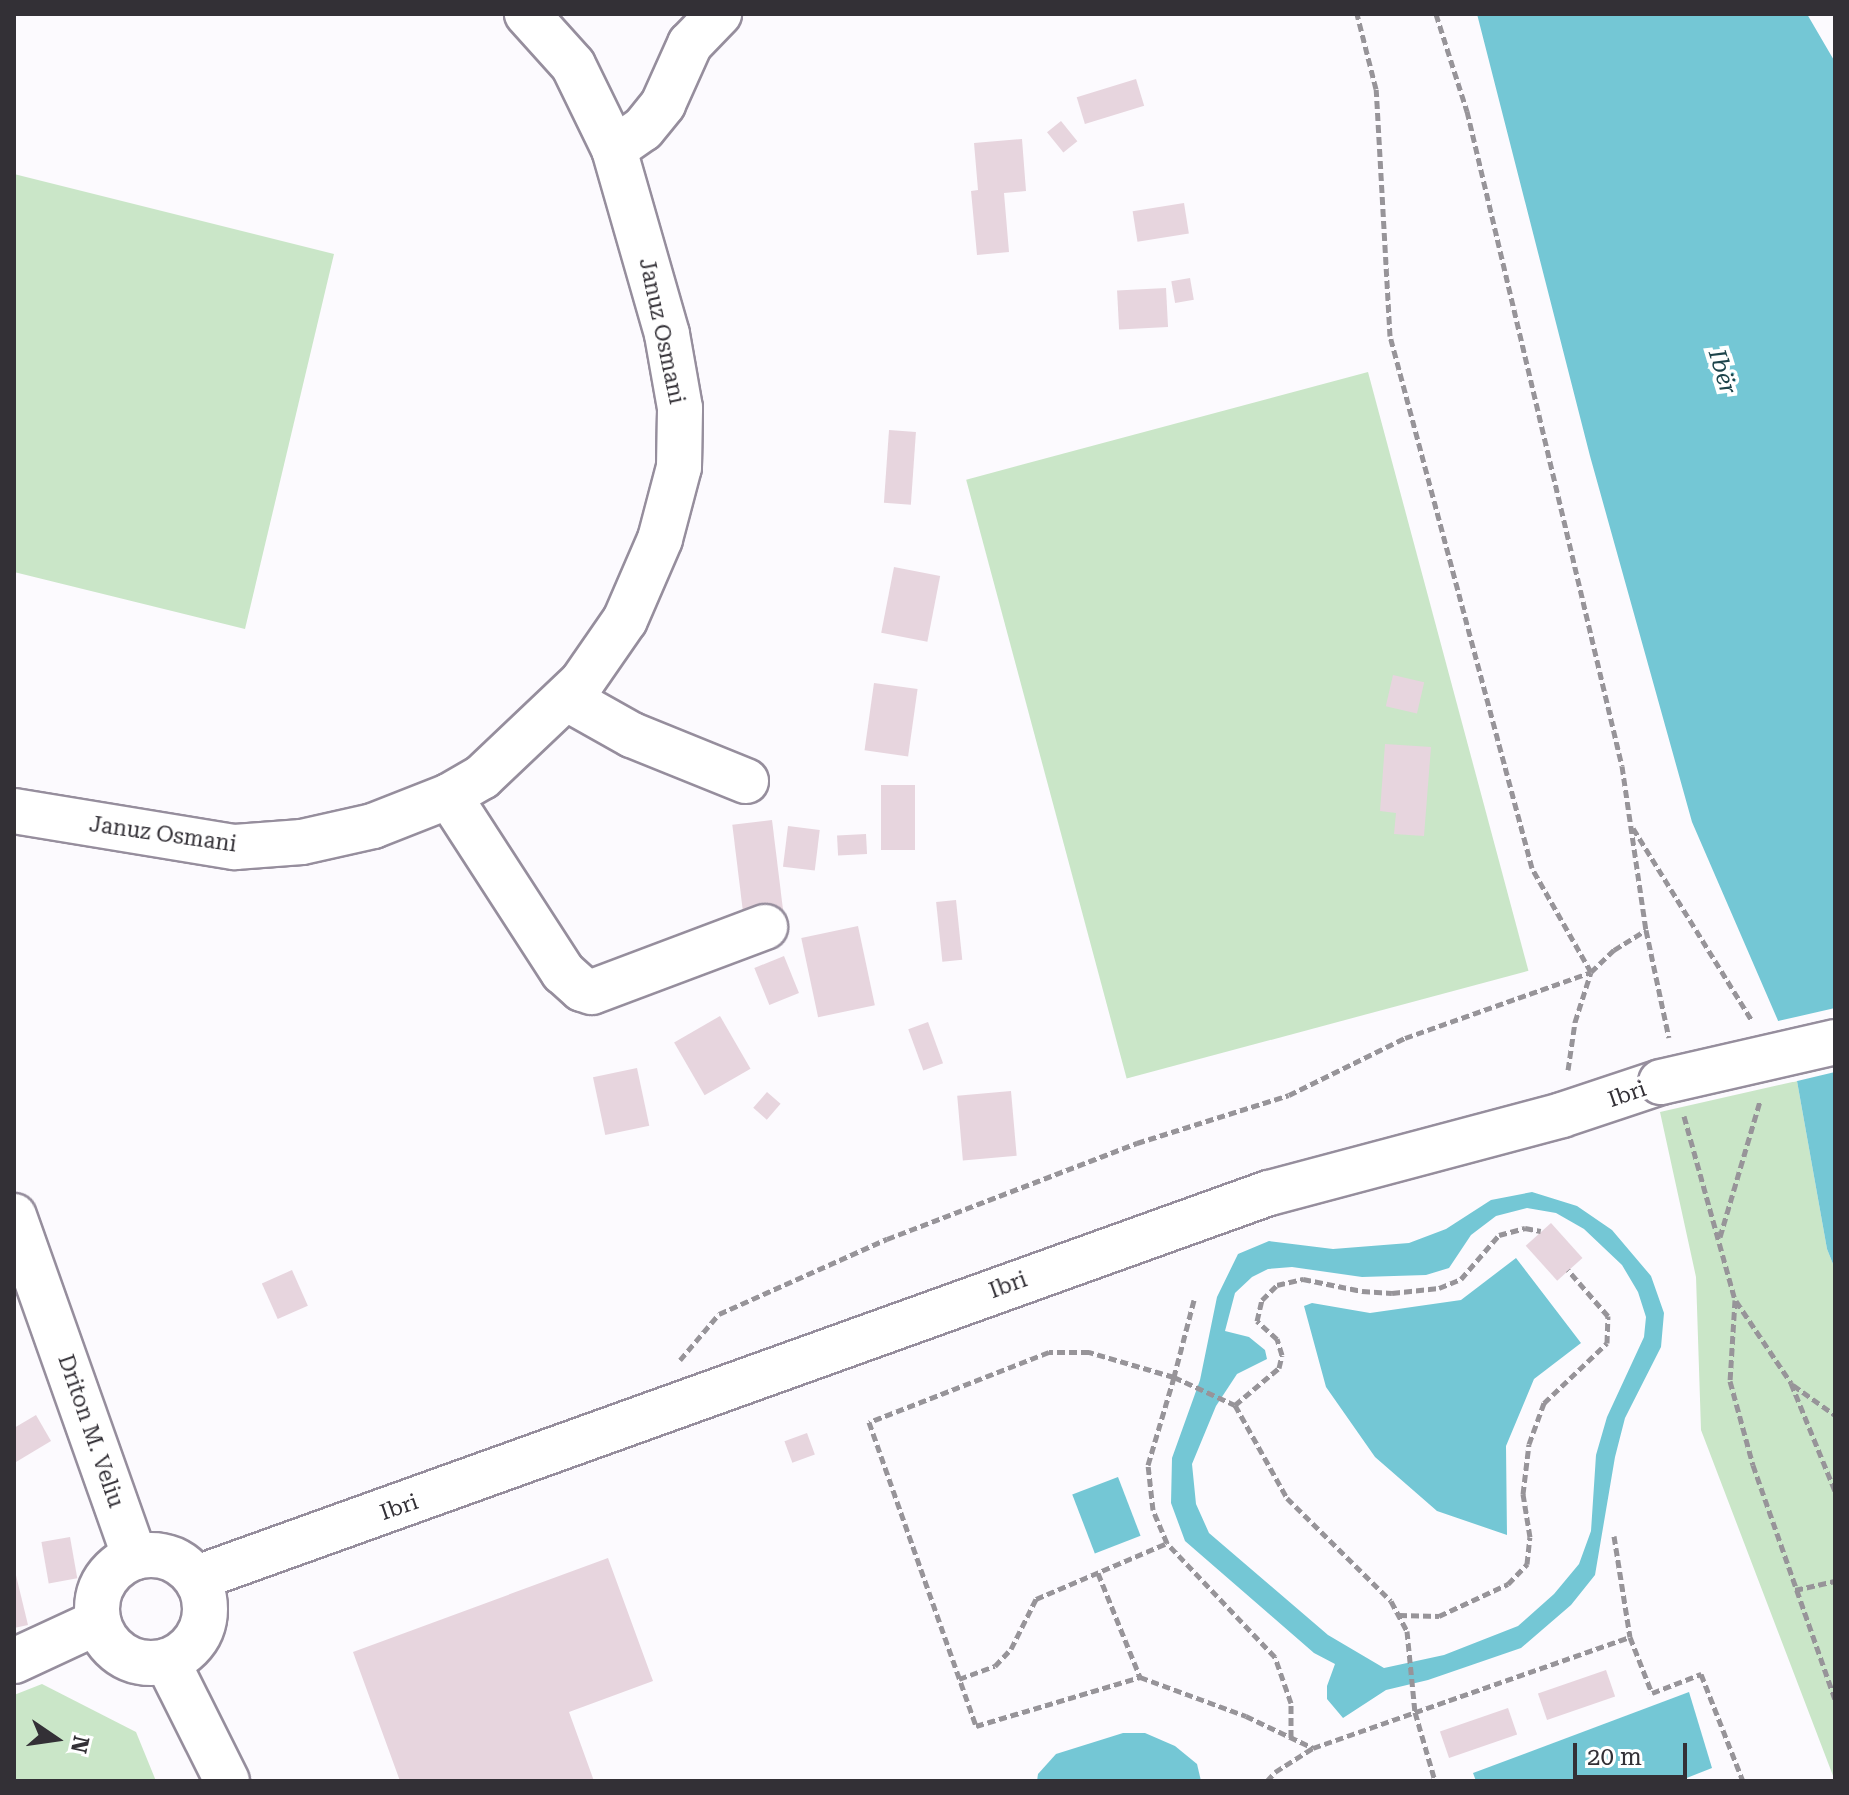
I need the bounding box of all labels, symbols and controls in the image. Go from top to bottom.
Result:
street label: Januz Osmani [634,256,690,406]
water label: Ibër [1702,346,1742,398]
street label: Januz Osmani [88,811,238,857]
street label: Ibri [1605,1075,1649,1113]
street label: Ibri [985,1266,1031,1304]
street label: Driton M. Veliu [52,1351,130,1511]
street label: Ibri [377,1488,421,1526]
north arrow [16,1699,96,1779]
scale bar [1577,1727,1691,1777]
text: N [66,1733,94,1756]
text: 20 m [1587,1743,1642,1771]

